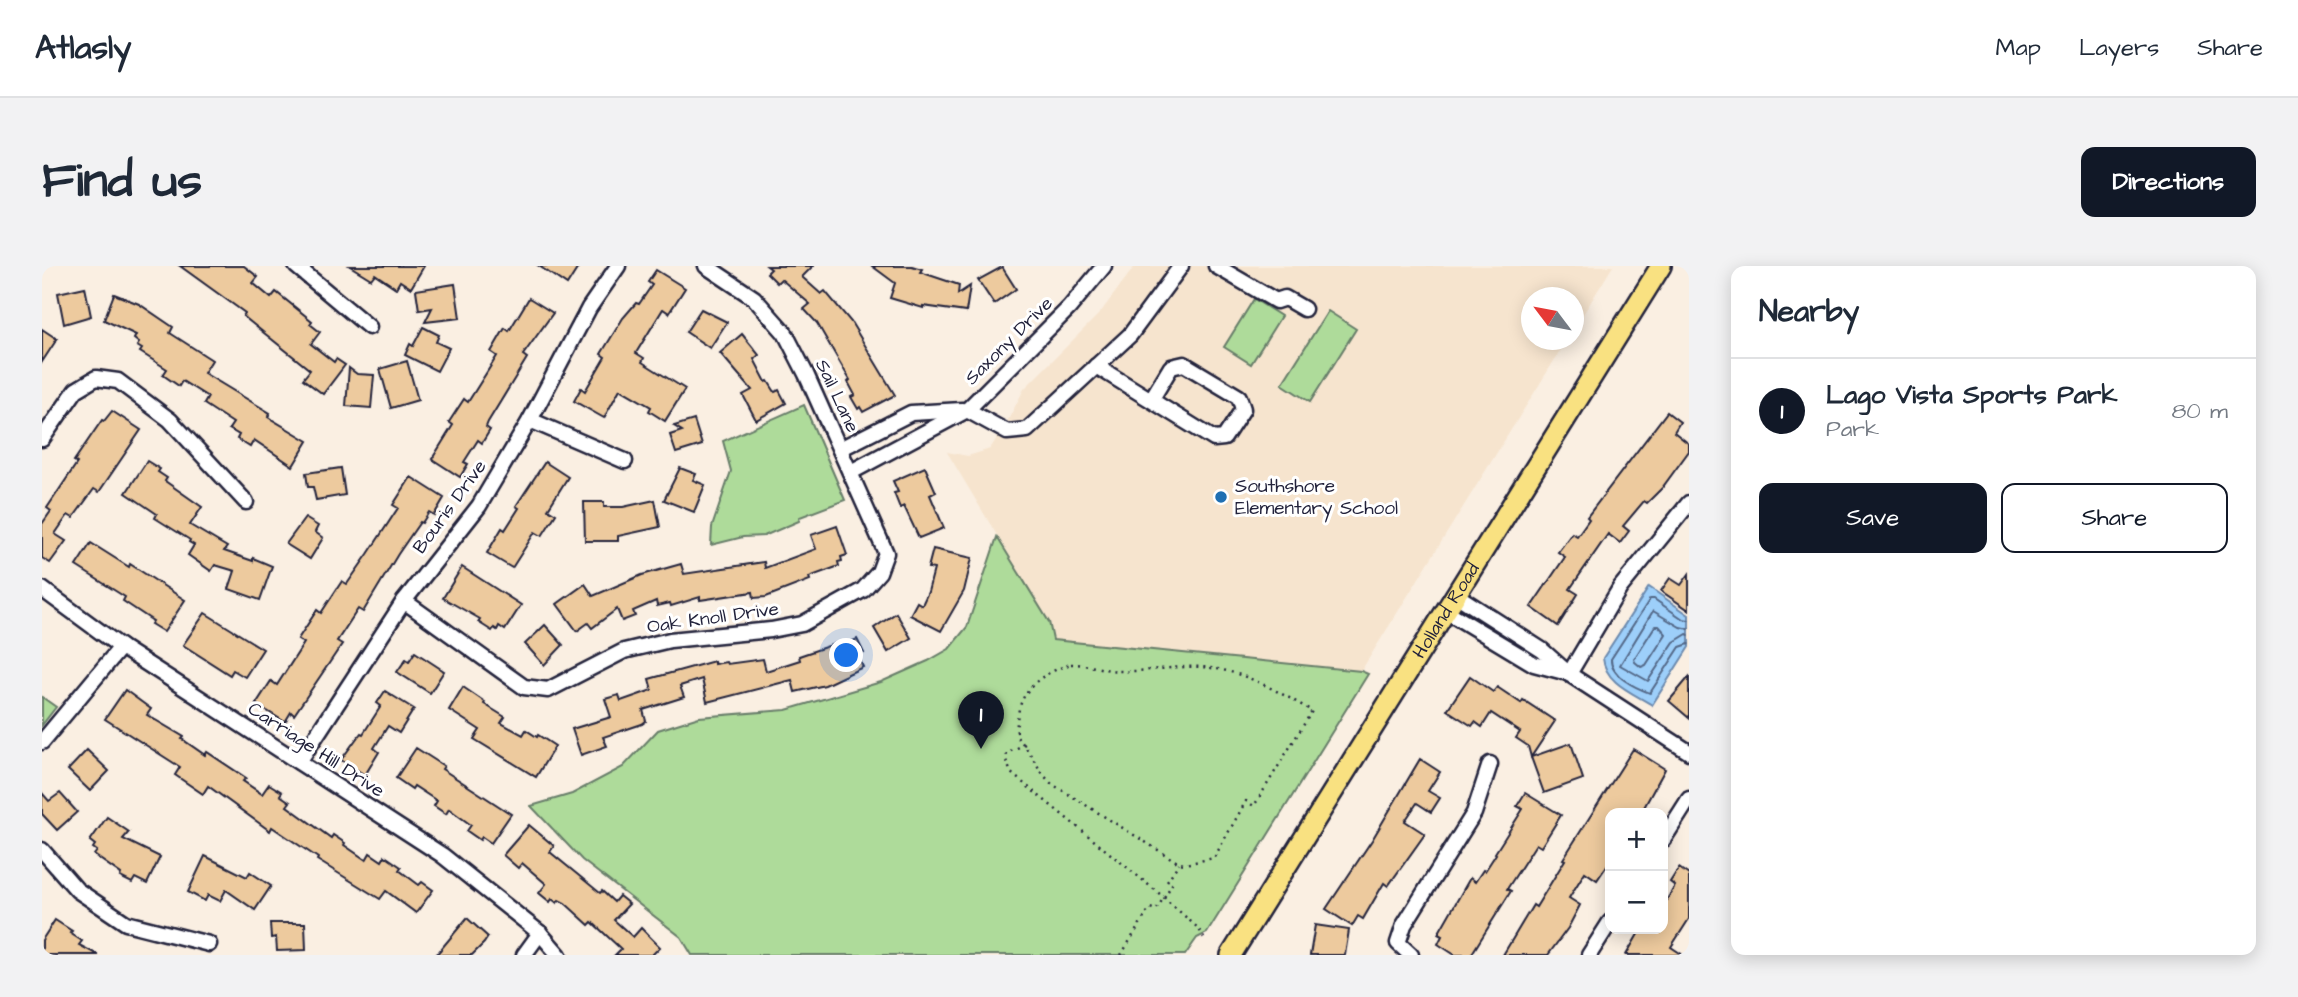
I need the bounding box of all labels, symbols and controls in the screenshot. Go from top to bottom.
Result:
text: Atlasly [35,25,131,71]
text: Map [1996,31,2041,65]
text: Layers [2079,31,2159,65]
text: Share [2197,31,2263,65]
button: Directions [2081,147,2256,217]
text: Find us [42,148,202,216]
north arrow [1521,287,1584,350]
street label: Saxony Drive [959,291,1060,392]
text: Nearby [1759,291,1859,333]
street label: Sail Lane [808,355,866,437]
text: Lago Vista Sports Park [1826,377,2117,413]
text: 1 [1781,395,1783,427]
text: 80 m [2171,395,2228,427]
text: Park [1826,413,1879,445]
street label: Bouris Drive [407,454,493,560]
place label: Southshore Elementary School [1235,473,1398,523]
button: Save [1759,483,1987,553]
button: Share [2001,483,2228,553]
marker: Southshore Elementary School [1213,489,1229,505]
street label: Holland Road [1406,557,1486,664]
street label: Oak Knoll Drive [645,595,781,641]
your location [829,638,863,672]
pin: 1 [958,691,1004,749]
street label: Carriage Hill Drive [242,696,390,805]
map controls [1605,808,1668,934]
button: + [1605,808,1668,871]
button: − [1605,871,1668,934]

